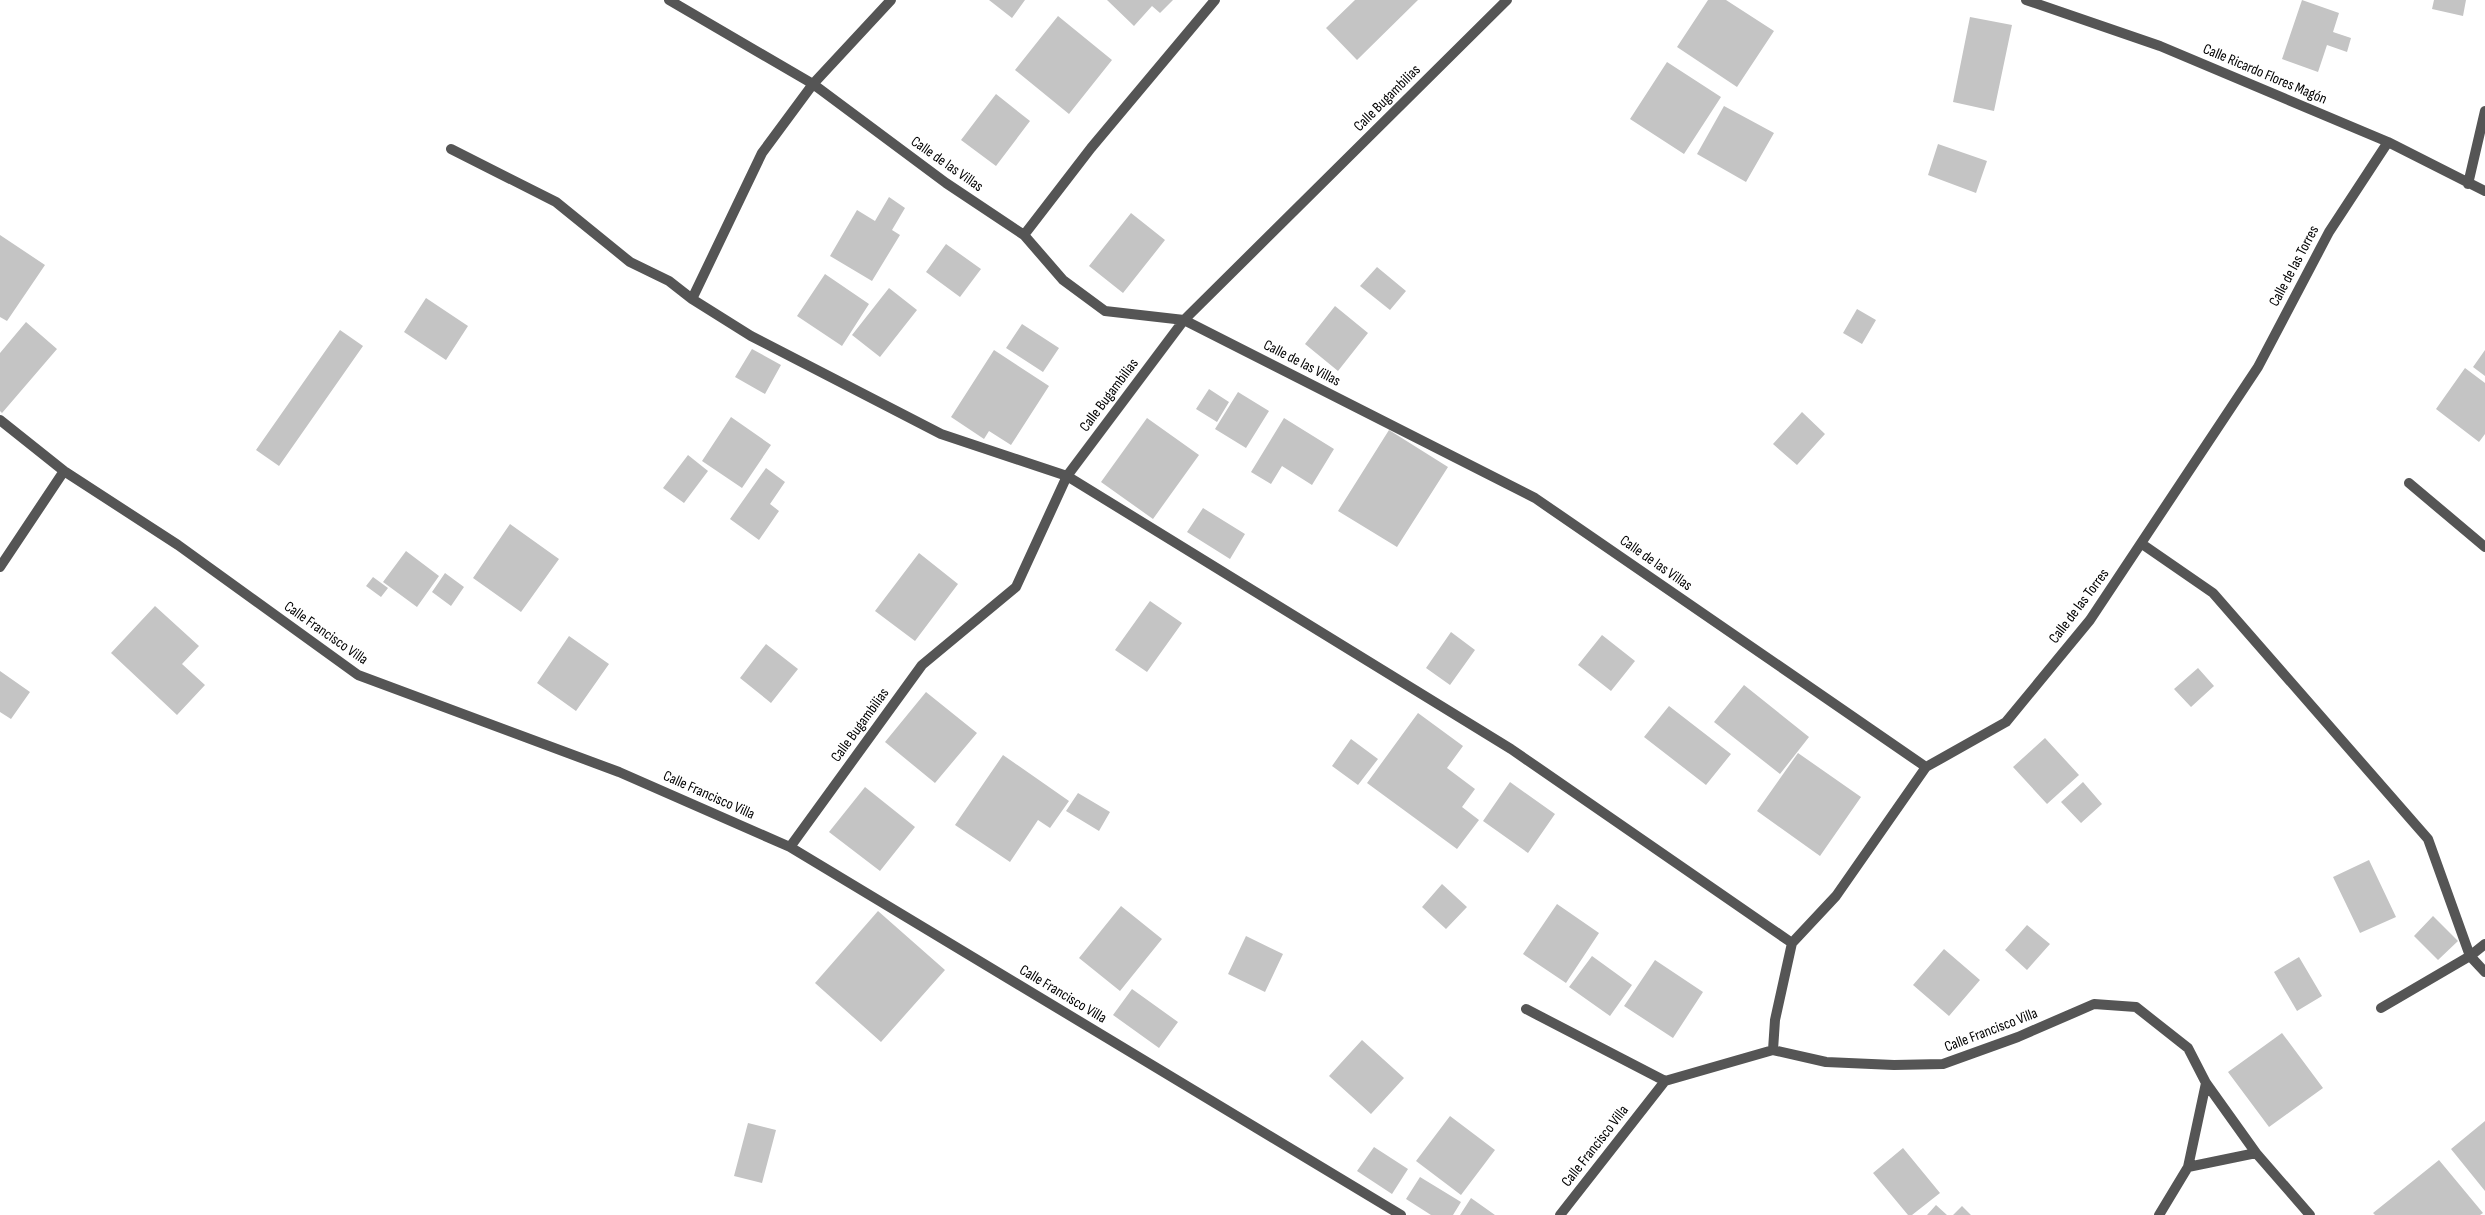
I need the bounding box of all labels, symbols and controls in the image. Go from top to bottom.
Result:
street label: Calle Ricardo Flores Magón [2200,39,2330,109]
street label: Calle Bugambilias [1350,61,1424,135]
street label: Calle de las Villas [907,132,987,196]
street label: Calle de las Torres [2265,222,2323,310]
street label: Calle de las Villas [1260,335,1344,391]
street label: Calle Bugambilias [1075,355,1143,435]
street label: Calle de las Villas [1616,531,1696,595]
street label: Calle de las Torres [2045,565,2113,647]
street label: Calle Francisco Villa [280,597,372,669]
street label: Calle Bugambilias [827,684,893,766]
street label: Calle Francisco Villa [660,766,758,824]
street label: Calle Francisco Villa [1016,961,1110,1028]
street label: Calle Francisco Villa [1942,1003,2041,1056]
street label: Calle Francisco Villa [1557,1101,1633,1191]

